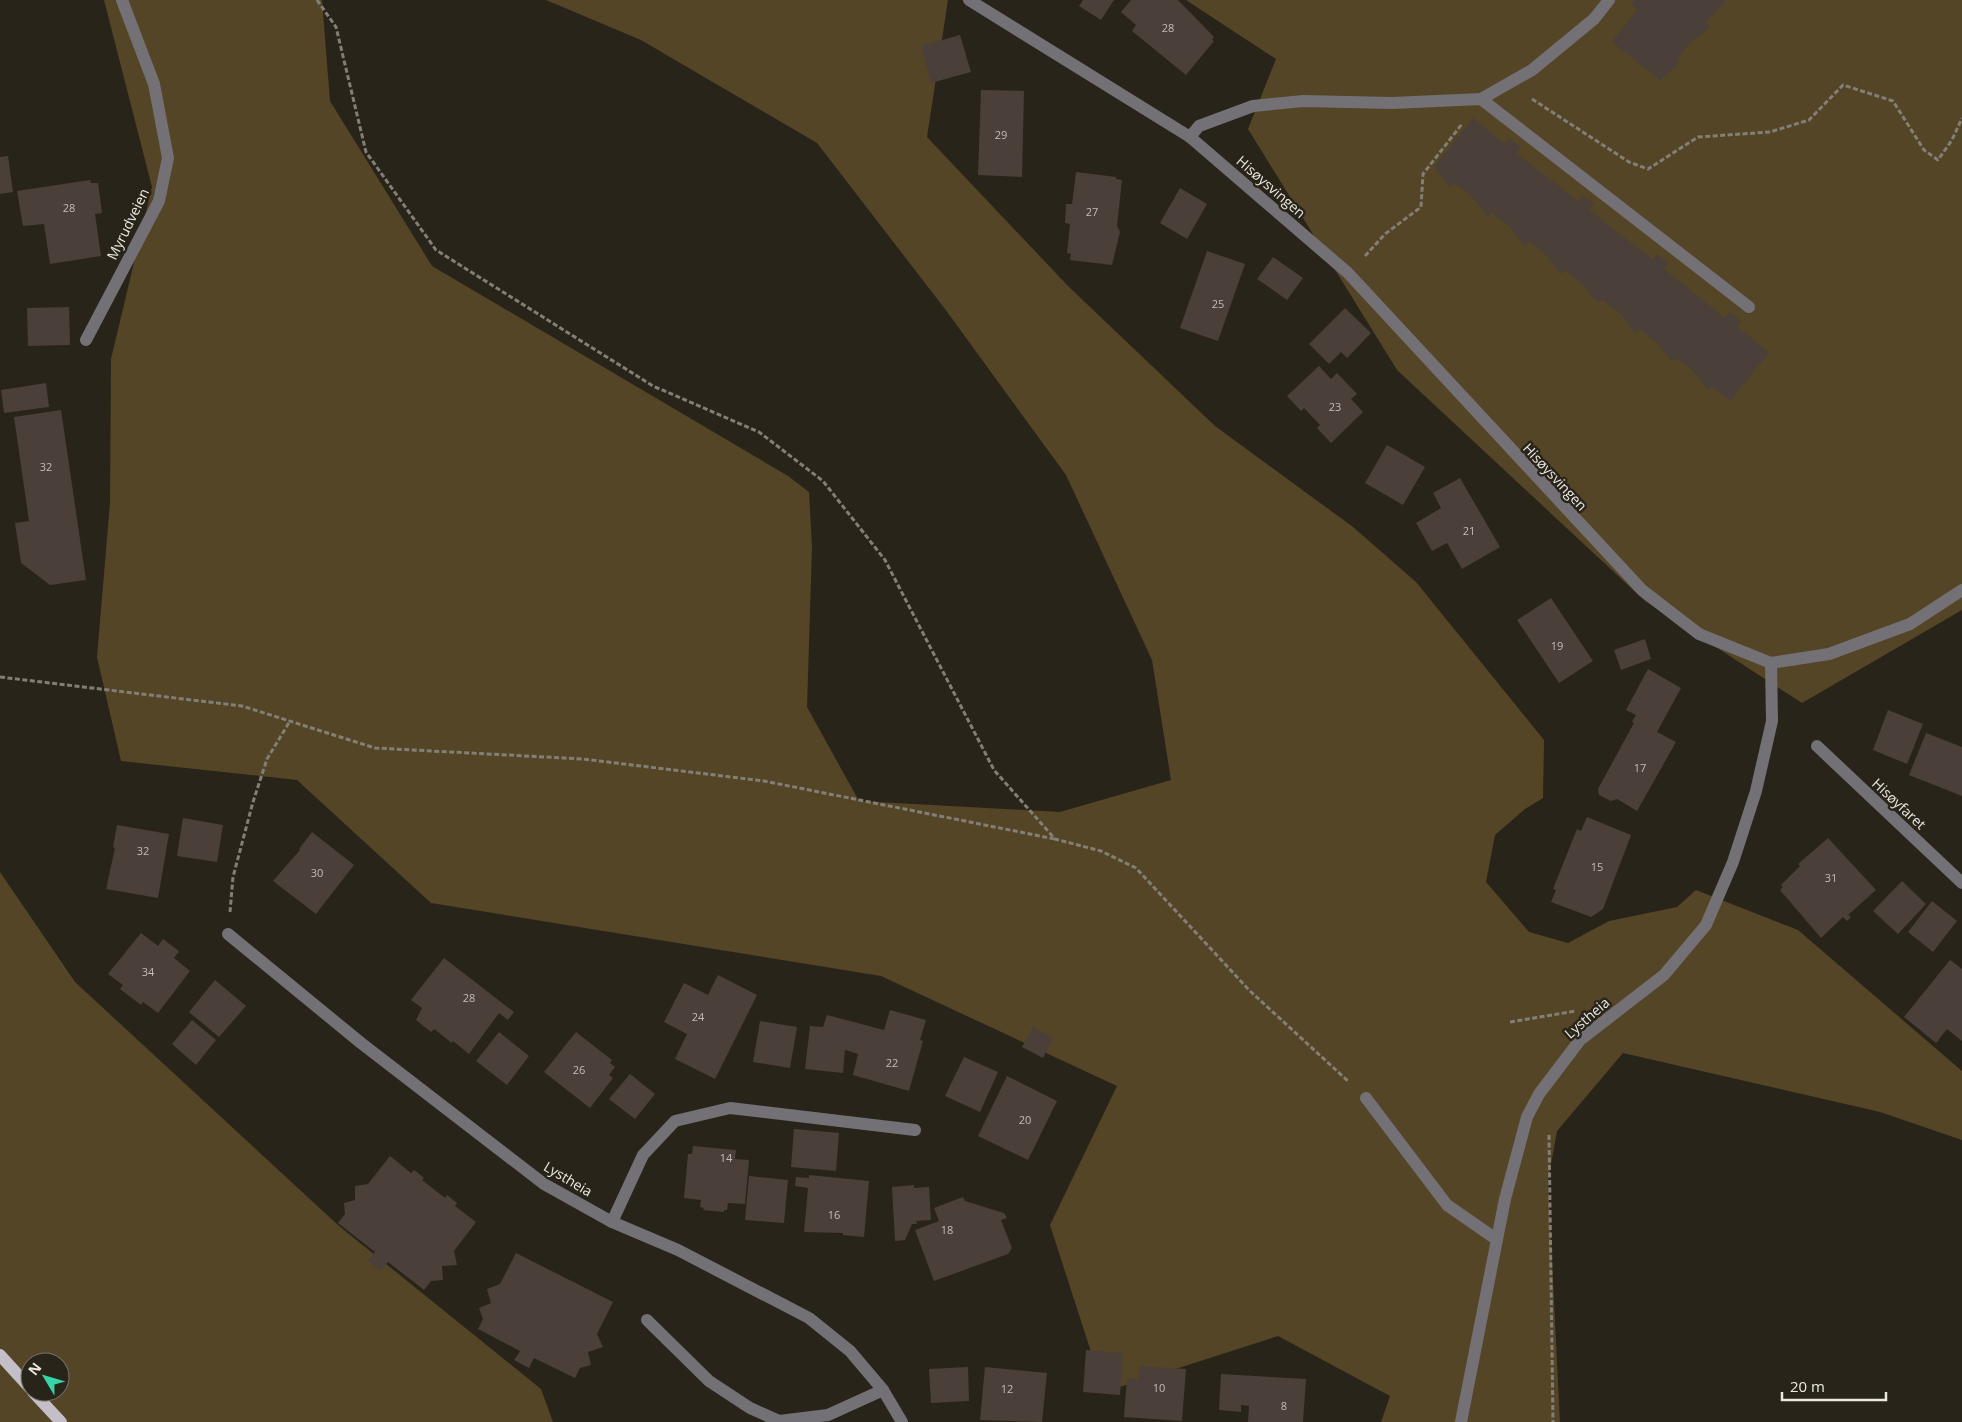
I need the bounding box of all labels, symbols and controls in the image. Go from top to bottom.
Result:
house number: 28 [1162,20,1174,35]
house number: 29 [995,127,1007,142]
street label: Hisøysvingen [1233,151,1310,222]
street label: Myrudveien [102,185,153,263]
house number: 28 [63,200,75,215]
house number: 27 [1086,204,1098,219]
house number: 25 [1212,296,1224,311]
house number: 23 [1329,399,1341,414]
street label: Hisøysvingen [1519,439,1592,515]
house number: 32 [40,459,52,474]
house number: 21 [1463,523,1475,538]
house number: 19 [1551,638,1563,653]
house number: 17 [1634,760,1646,775]
street label: Hisøyfaret [1868,774,1930,833]
house number: 32 [137,843,149,858]
house number: 15 [1591,859,1603,874]
house number: 30 [311,865,323,880]
house number: 31 [1825,870,1837,885]
house number: 34 [142,964,155,979]
house number: 28 [463,990,475,1005]
street label: Lystheia [1560,993,1613,1042]
house number: 24 [692,1009,705,1024]
house number: 22 [886,1055,898,1070]
house number: 26 [573,1062,585,1077]
house number: 20 [1019,1112,1031,1127]
house number: 14 [720,1150,733,1165]
street label: Lystheia [540,1157,596,1201]
house number: 16 [828,1207,840,1222]
house number: 18 [941,1222,953,1237]
north arrow [20,1352,70,1402]
text: N [23,1358,45,1379]
scale bar [1782,1370,1886,1402]
text: 20 m [1790,1376,1825,1396]
house number: 10 [1153,1380,1165,1395]
house number: 12 [1001,1381,1013,1396]
house number: 8 [1281,1398,1287,1413]

